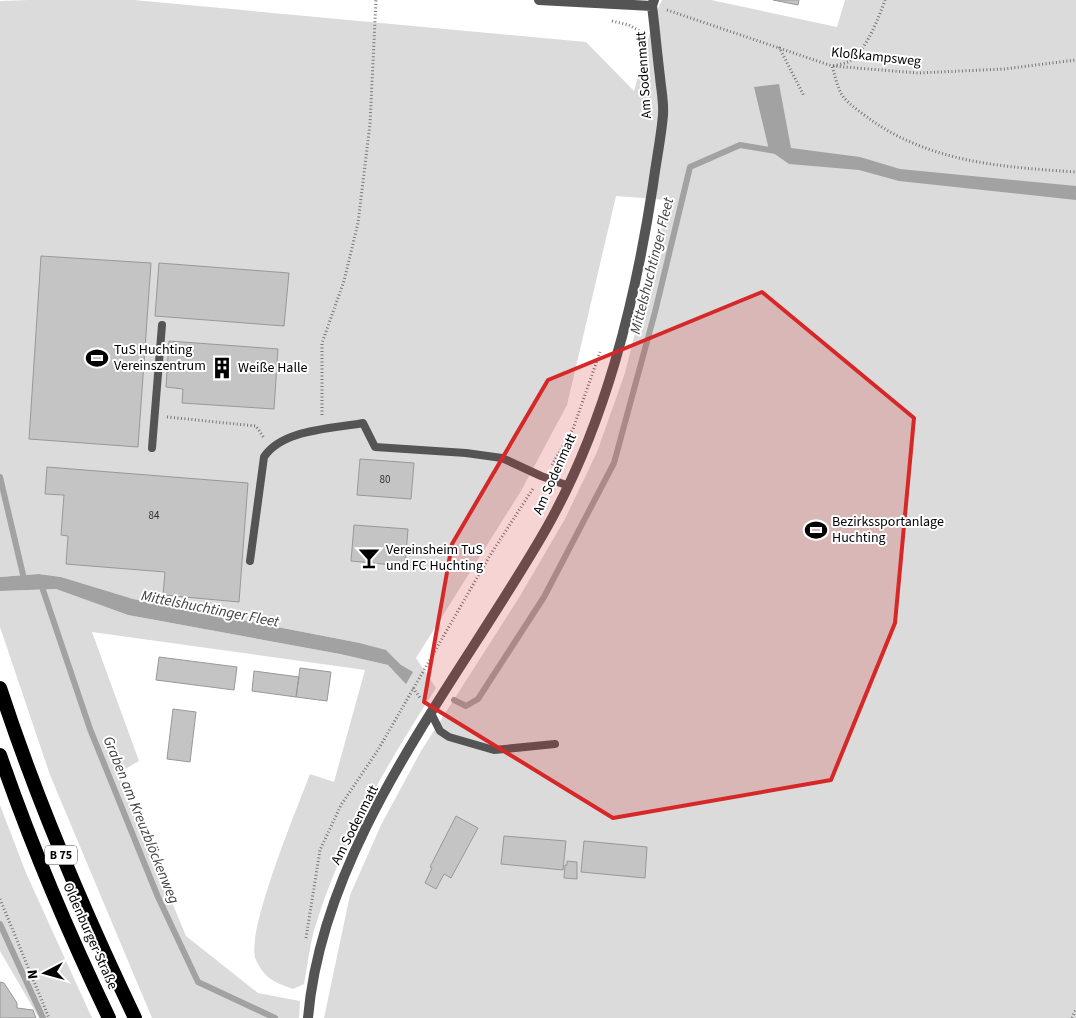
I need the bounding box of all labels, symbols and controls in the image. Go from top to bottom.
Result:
street label: Am Sodenmatt [631,31,657,119]
street label: Kloßkampsweg [830,42,922,72]
water label: Mittelshuchtinger Fleet [625,194,679,336]
place label: TuS Huchting Vereinszentrum [114,340,206,376]
sports icon: TuS Huchting Vereinszentrum [84,345,110,371]
building icon: Weiße Halle [209,355,235,381]
place label: Weiße Halle [238,358,308,378]
street label: Am Sodenmatt [528,430,582,518]
house number: 80 [380,472,390,487]
house number: 84 [149,508,160,523]
place label: Bezirkssportanlage Huchting [832,512,944,548]
sports icon: Bezirkssportanlage Huchting [803,517,829,543]
place label: Vereinsheim TuS und FC Huchting [386,540,483,576]
bar icon: Vereinsheim TuS und FC Huchting [356,545,382,571]
water label: Mittelshuchtinger Fleet [139,585,282,633]
water label: Graben am Kreuzblöckenweg [98,733,184,907]
street label: Am Sodenmatt [326,781,384,868]
road number: B 75 [45,846,77,864]
street label: Oldenburger Straße [57,879,123,993]
north arrow [20,948,70,998]
text: N [23,969,43,980]

